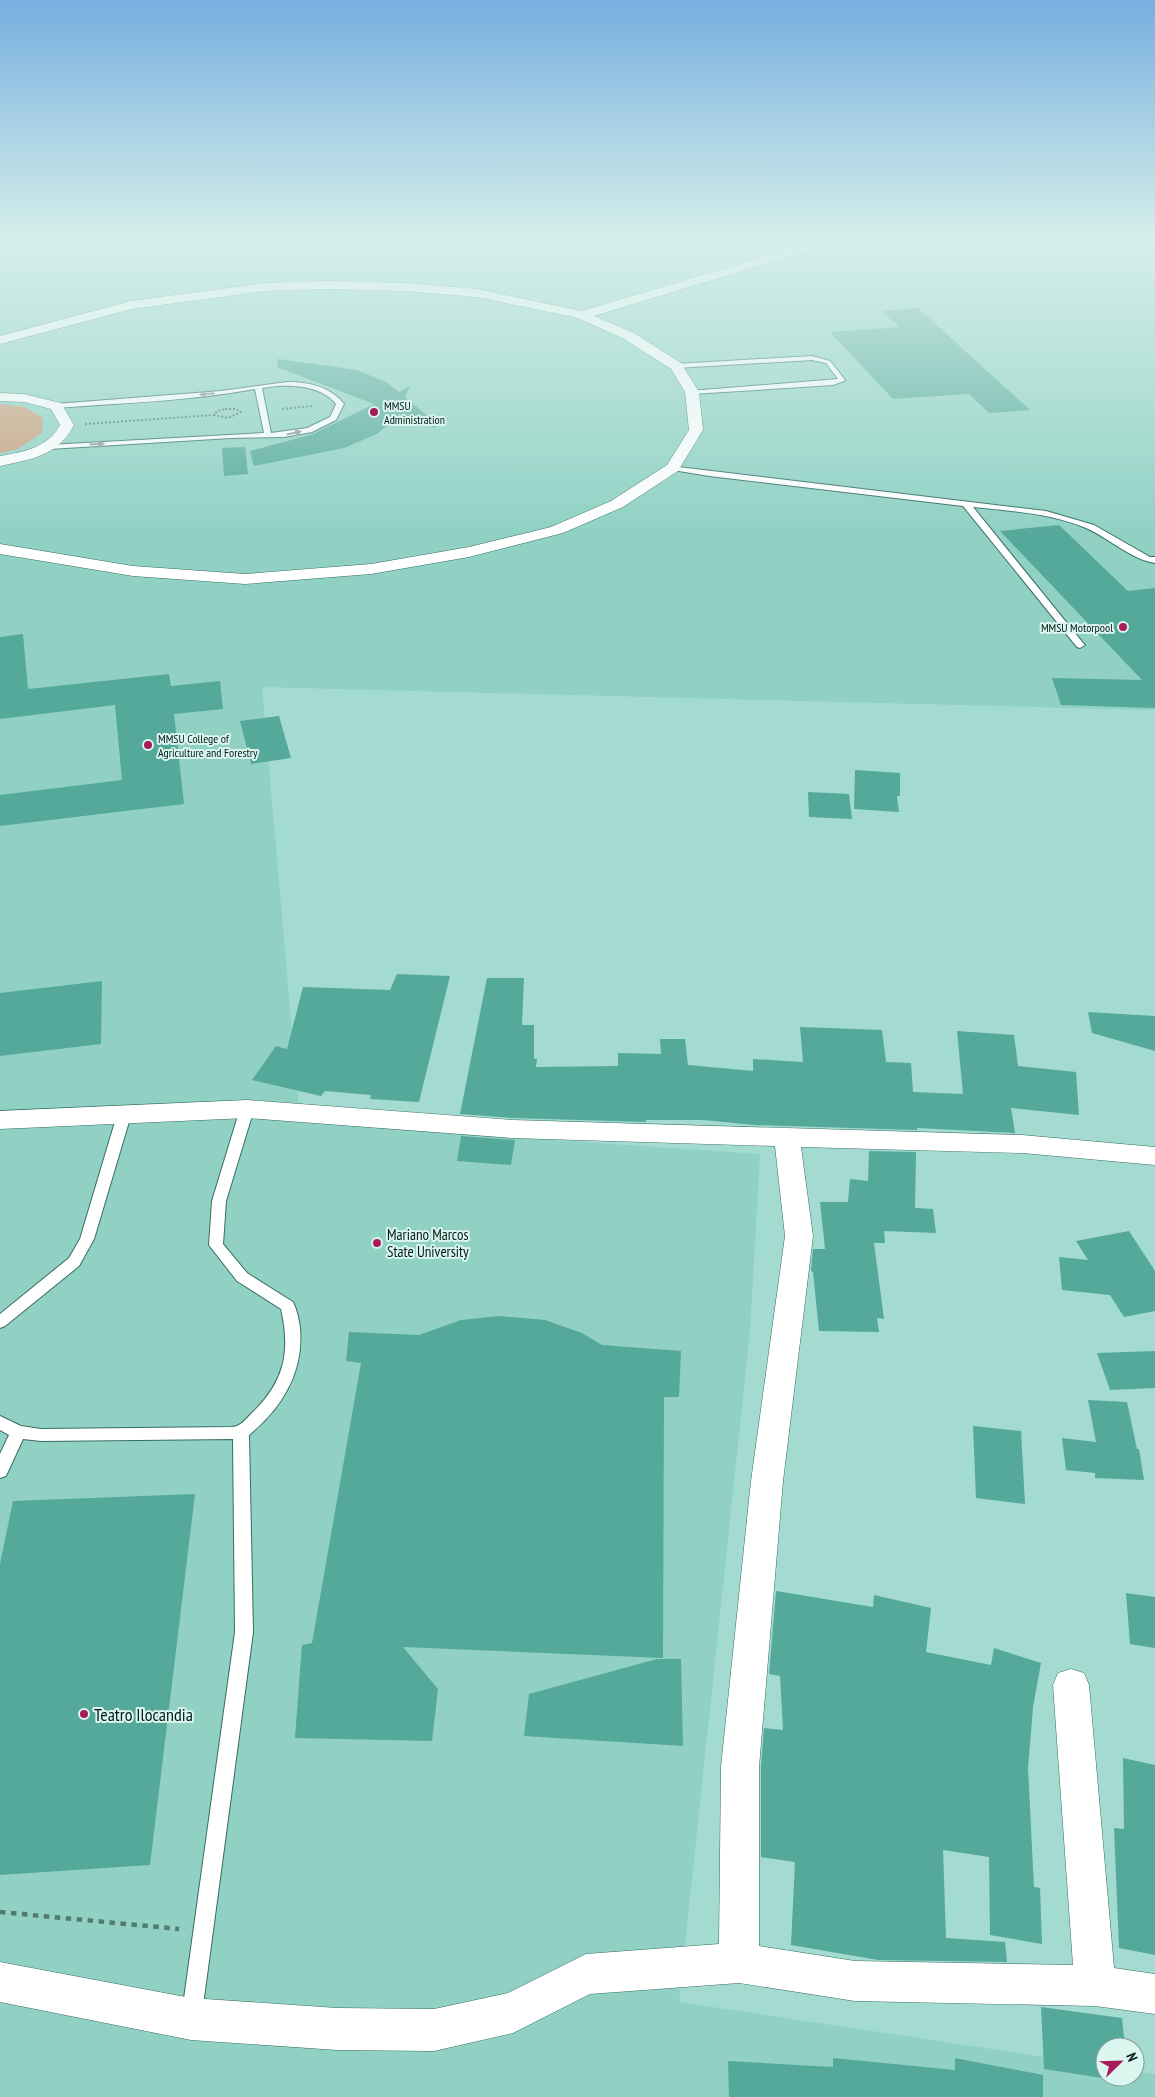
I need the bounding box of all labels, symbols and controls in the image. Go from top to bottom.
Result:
one-way arrow [198,390,214,398]
place label: MMSU Administration [384,398,445,427]
marker: MMSU Administration [368,406,380,418]
one-way arrow [287,429,302,437]
one-way arrow [90,440,106,448]
place label: MMSU Motorpool [1041,620,1113,635]
marker: MMSU Motorpool [1117,621,1129,633]
place label: MMSU College of Agriculture and Forestry [158,731,258,760]
marker: MMSU College of Agriculture and Forestry [142,739,154,751]
place label: Mariano Marcos State University [387,1225,469,1261]
marker: Mariano Marcos State University [371,1237,383,1249]
place label: Teatro Ilocandia [94,1703,193,1726]
marker: Teatro Ilocandia [78,1708,90,1720]
north arrow [1095,2037,1145,2087]
text: N [1122,2050,1142,2064]

